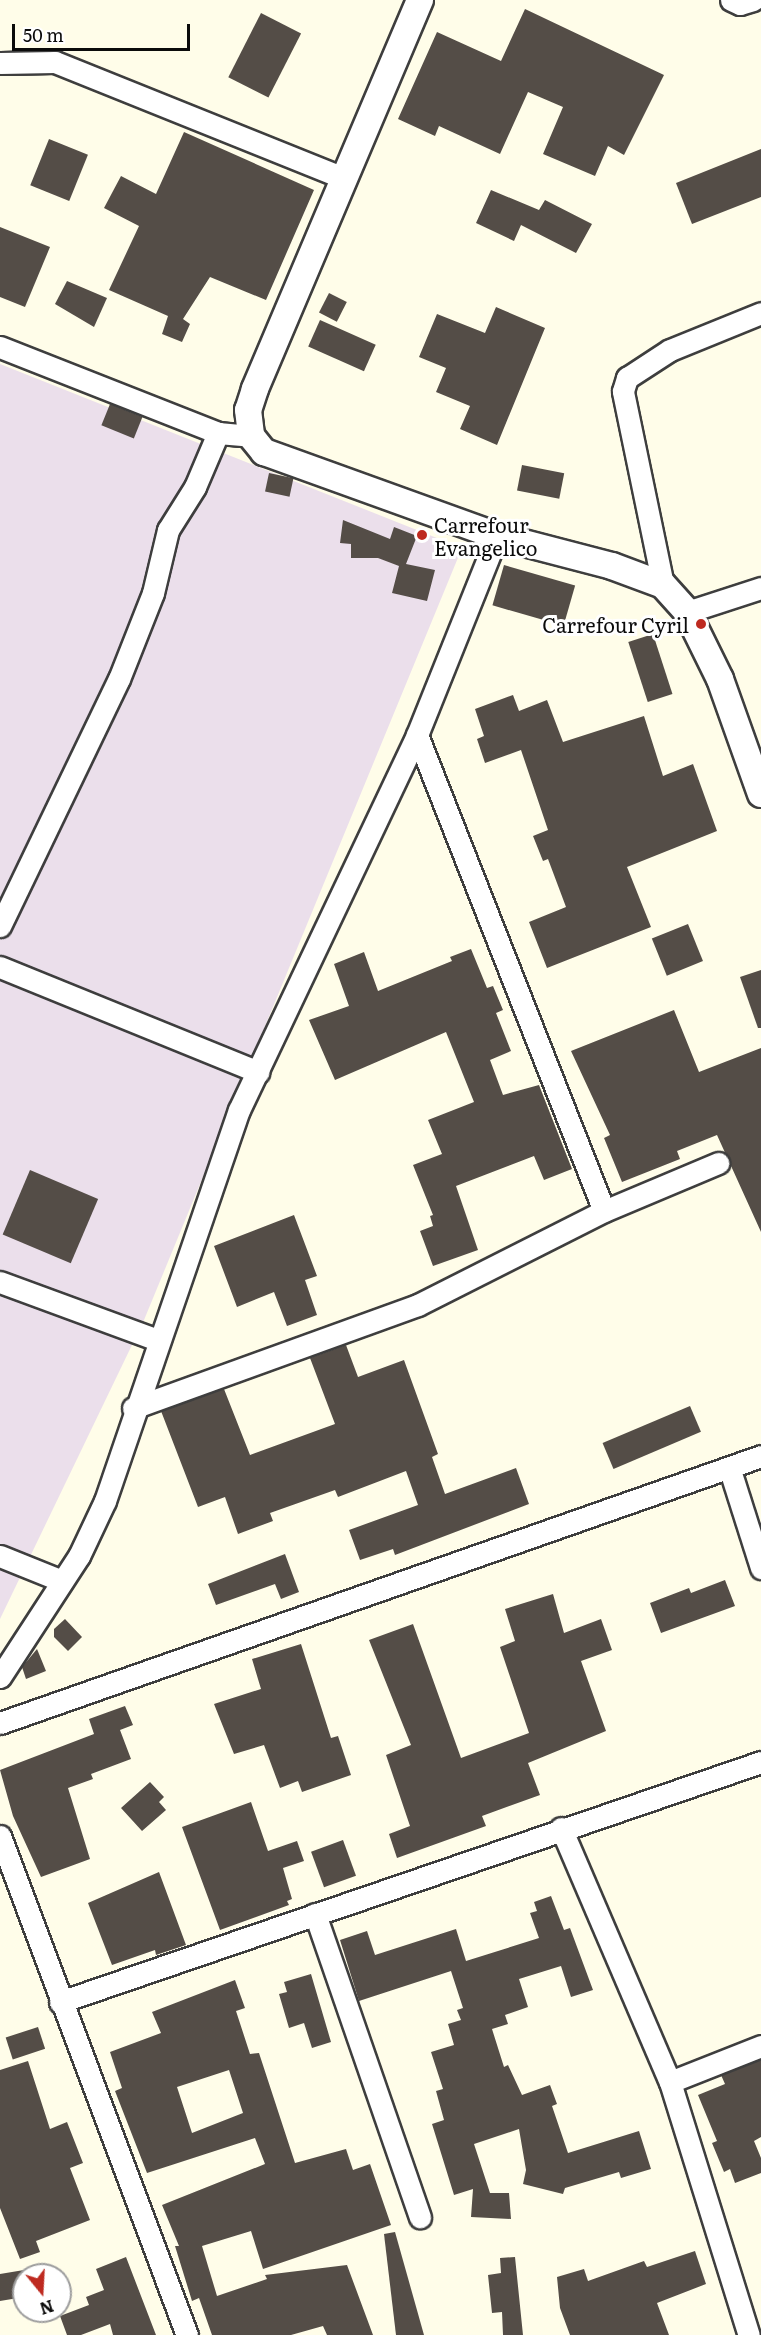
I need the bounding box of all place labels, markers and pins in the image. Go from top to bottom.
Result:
place label: Carrefour Evangelico [434,512,537,559]
marker: Carrefour Evangelico [415,528,429,542]
place label: Carrefour Cyril [542,612,689,636]
marker: Carrefour Cyril [694,617,708,631]

